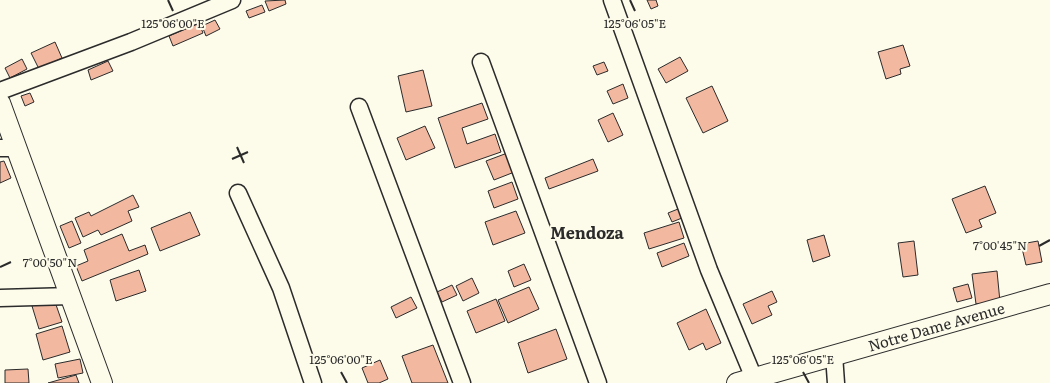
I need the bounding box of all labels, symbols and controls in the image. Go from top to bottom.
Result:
text: 125°06'00"E [141,14,205,32]
text: 125°06'05"E [604,14,667,32]
district label: Mendoza [550,220,625,244]
text: 7°00'45"N [973,236,1027,254]
text: 7°00'50"N [23,253,77,271]
street label: Notre Dame Avenue [865,295,1007,357]
text: 125°06'00"E [309,350,373,368]
text: 125°06'05"E [772,350,835,368]

